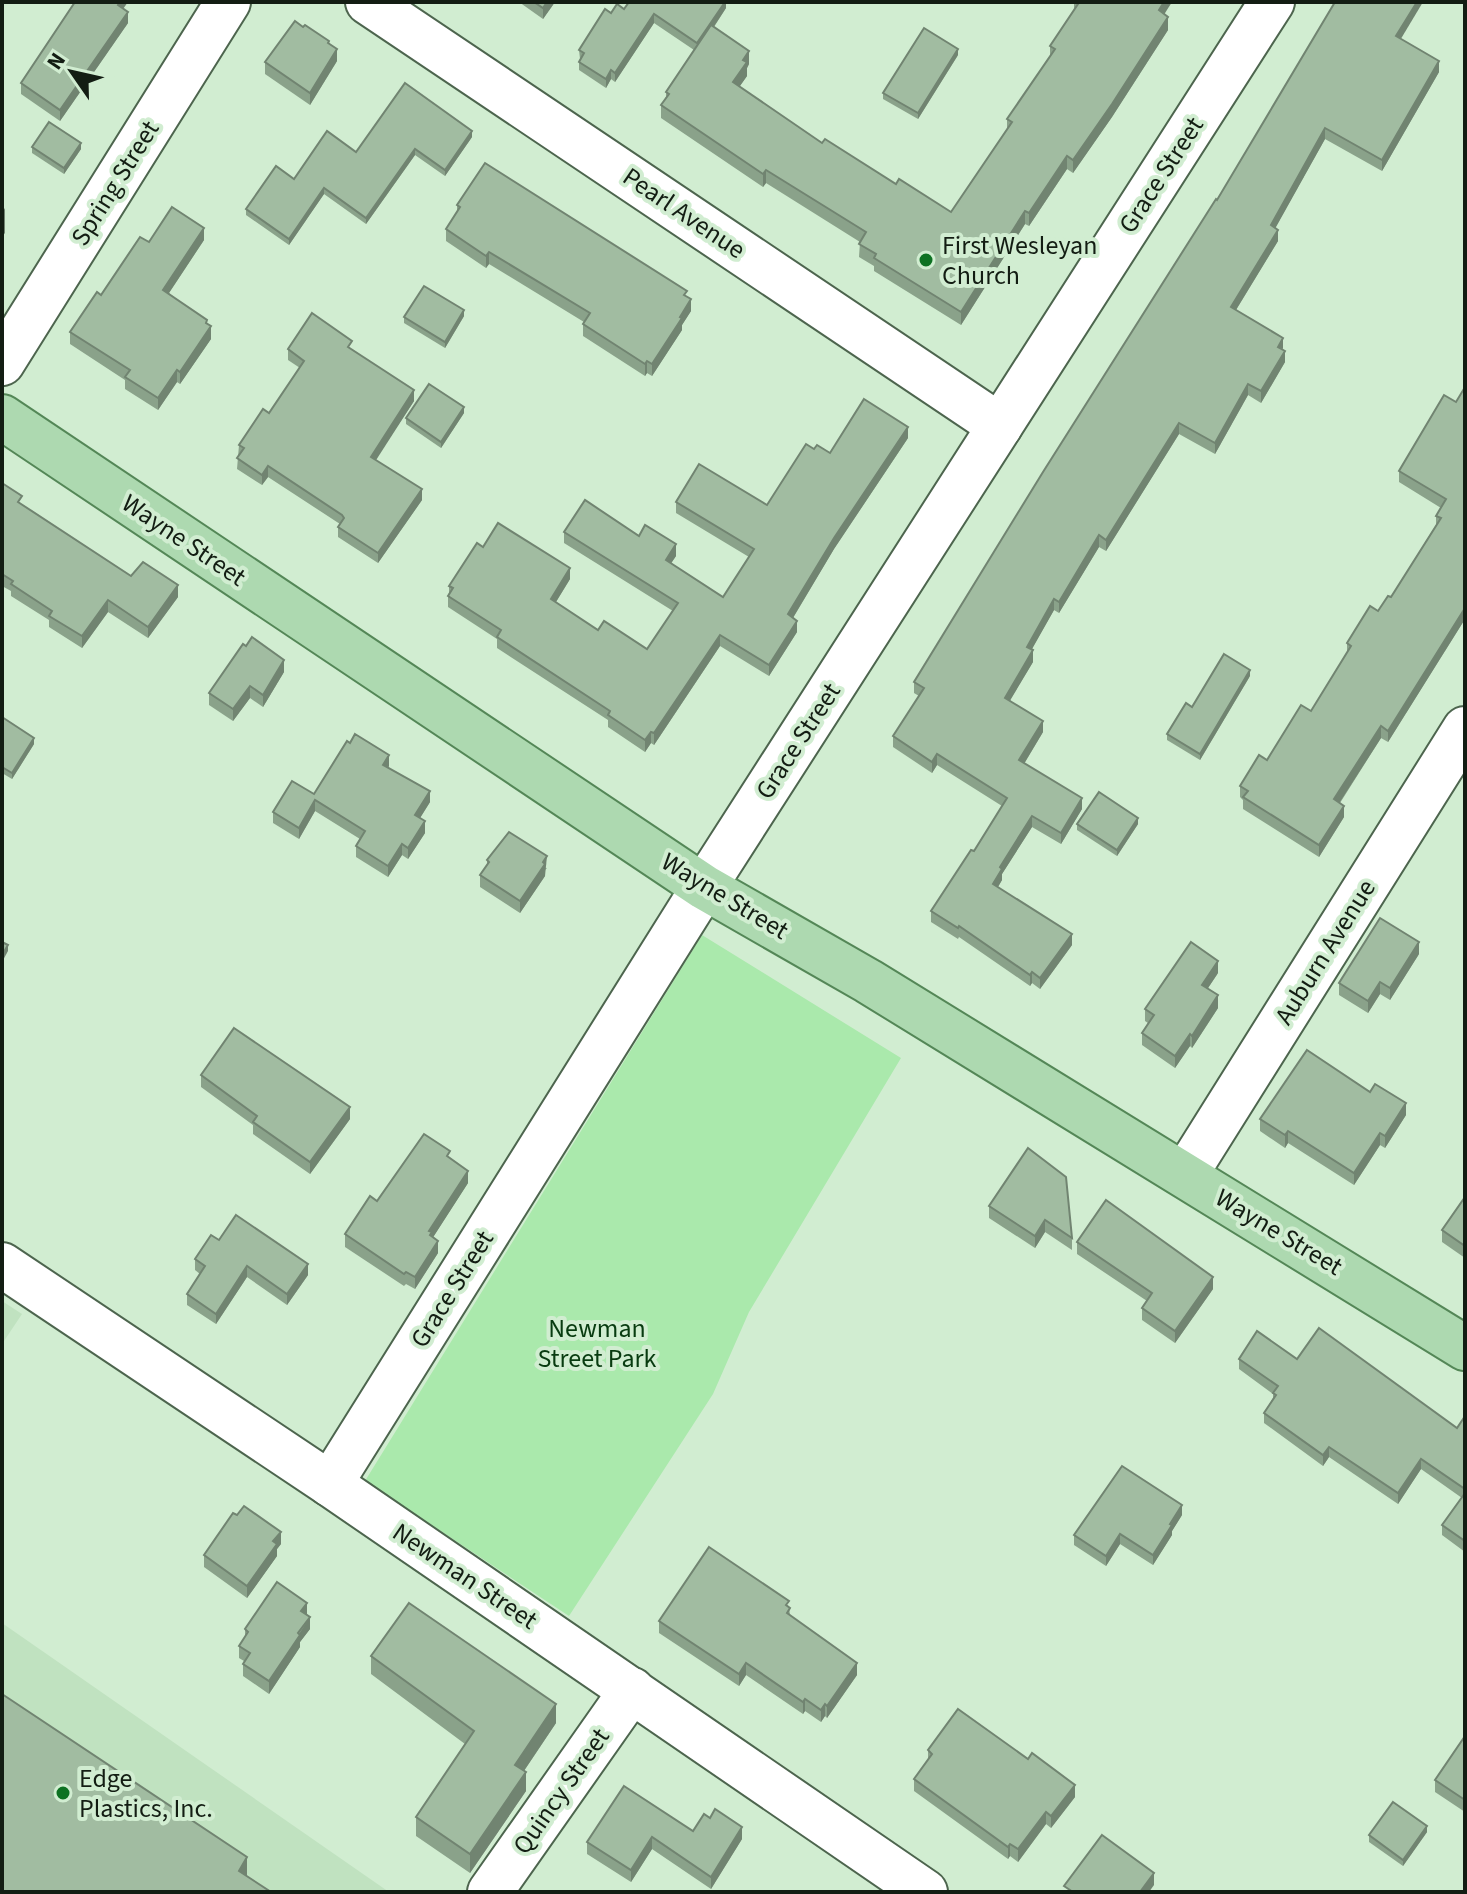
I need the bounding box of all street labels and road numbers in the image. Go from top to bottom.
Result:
street label: Grace Street [1110,109,1213,240]
street label: Spring Street [62,113,168,253]
street label: Pearl Avenue [615,158,753,268]
street label: Wayne Street [114,485,254,595]
street label: Grace Street [747,675,850,806]
street label: Wayne Street [654,843,796,949]
street label: Auburn Avenue [1266,872,1384,1032]
street label: Wayne Street [1208,1179,1350,1285]
street label: Grace Street [401,1223,503,1355]
street label: Newman Street [385,1514,545,1638]
street label: Quincy Street [504,1720,618,1862]

